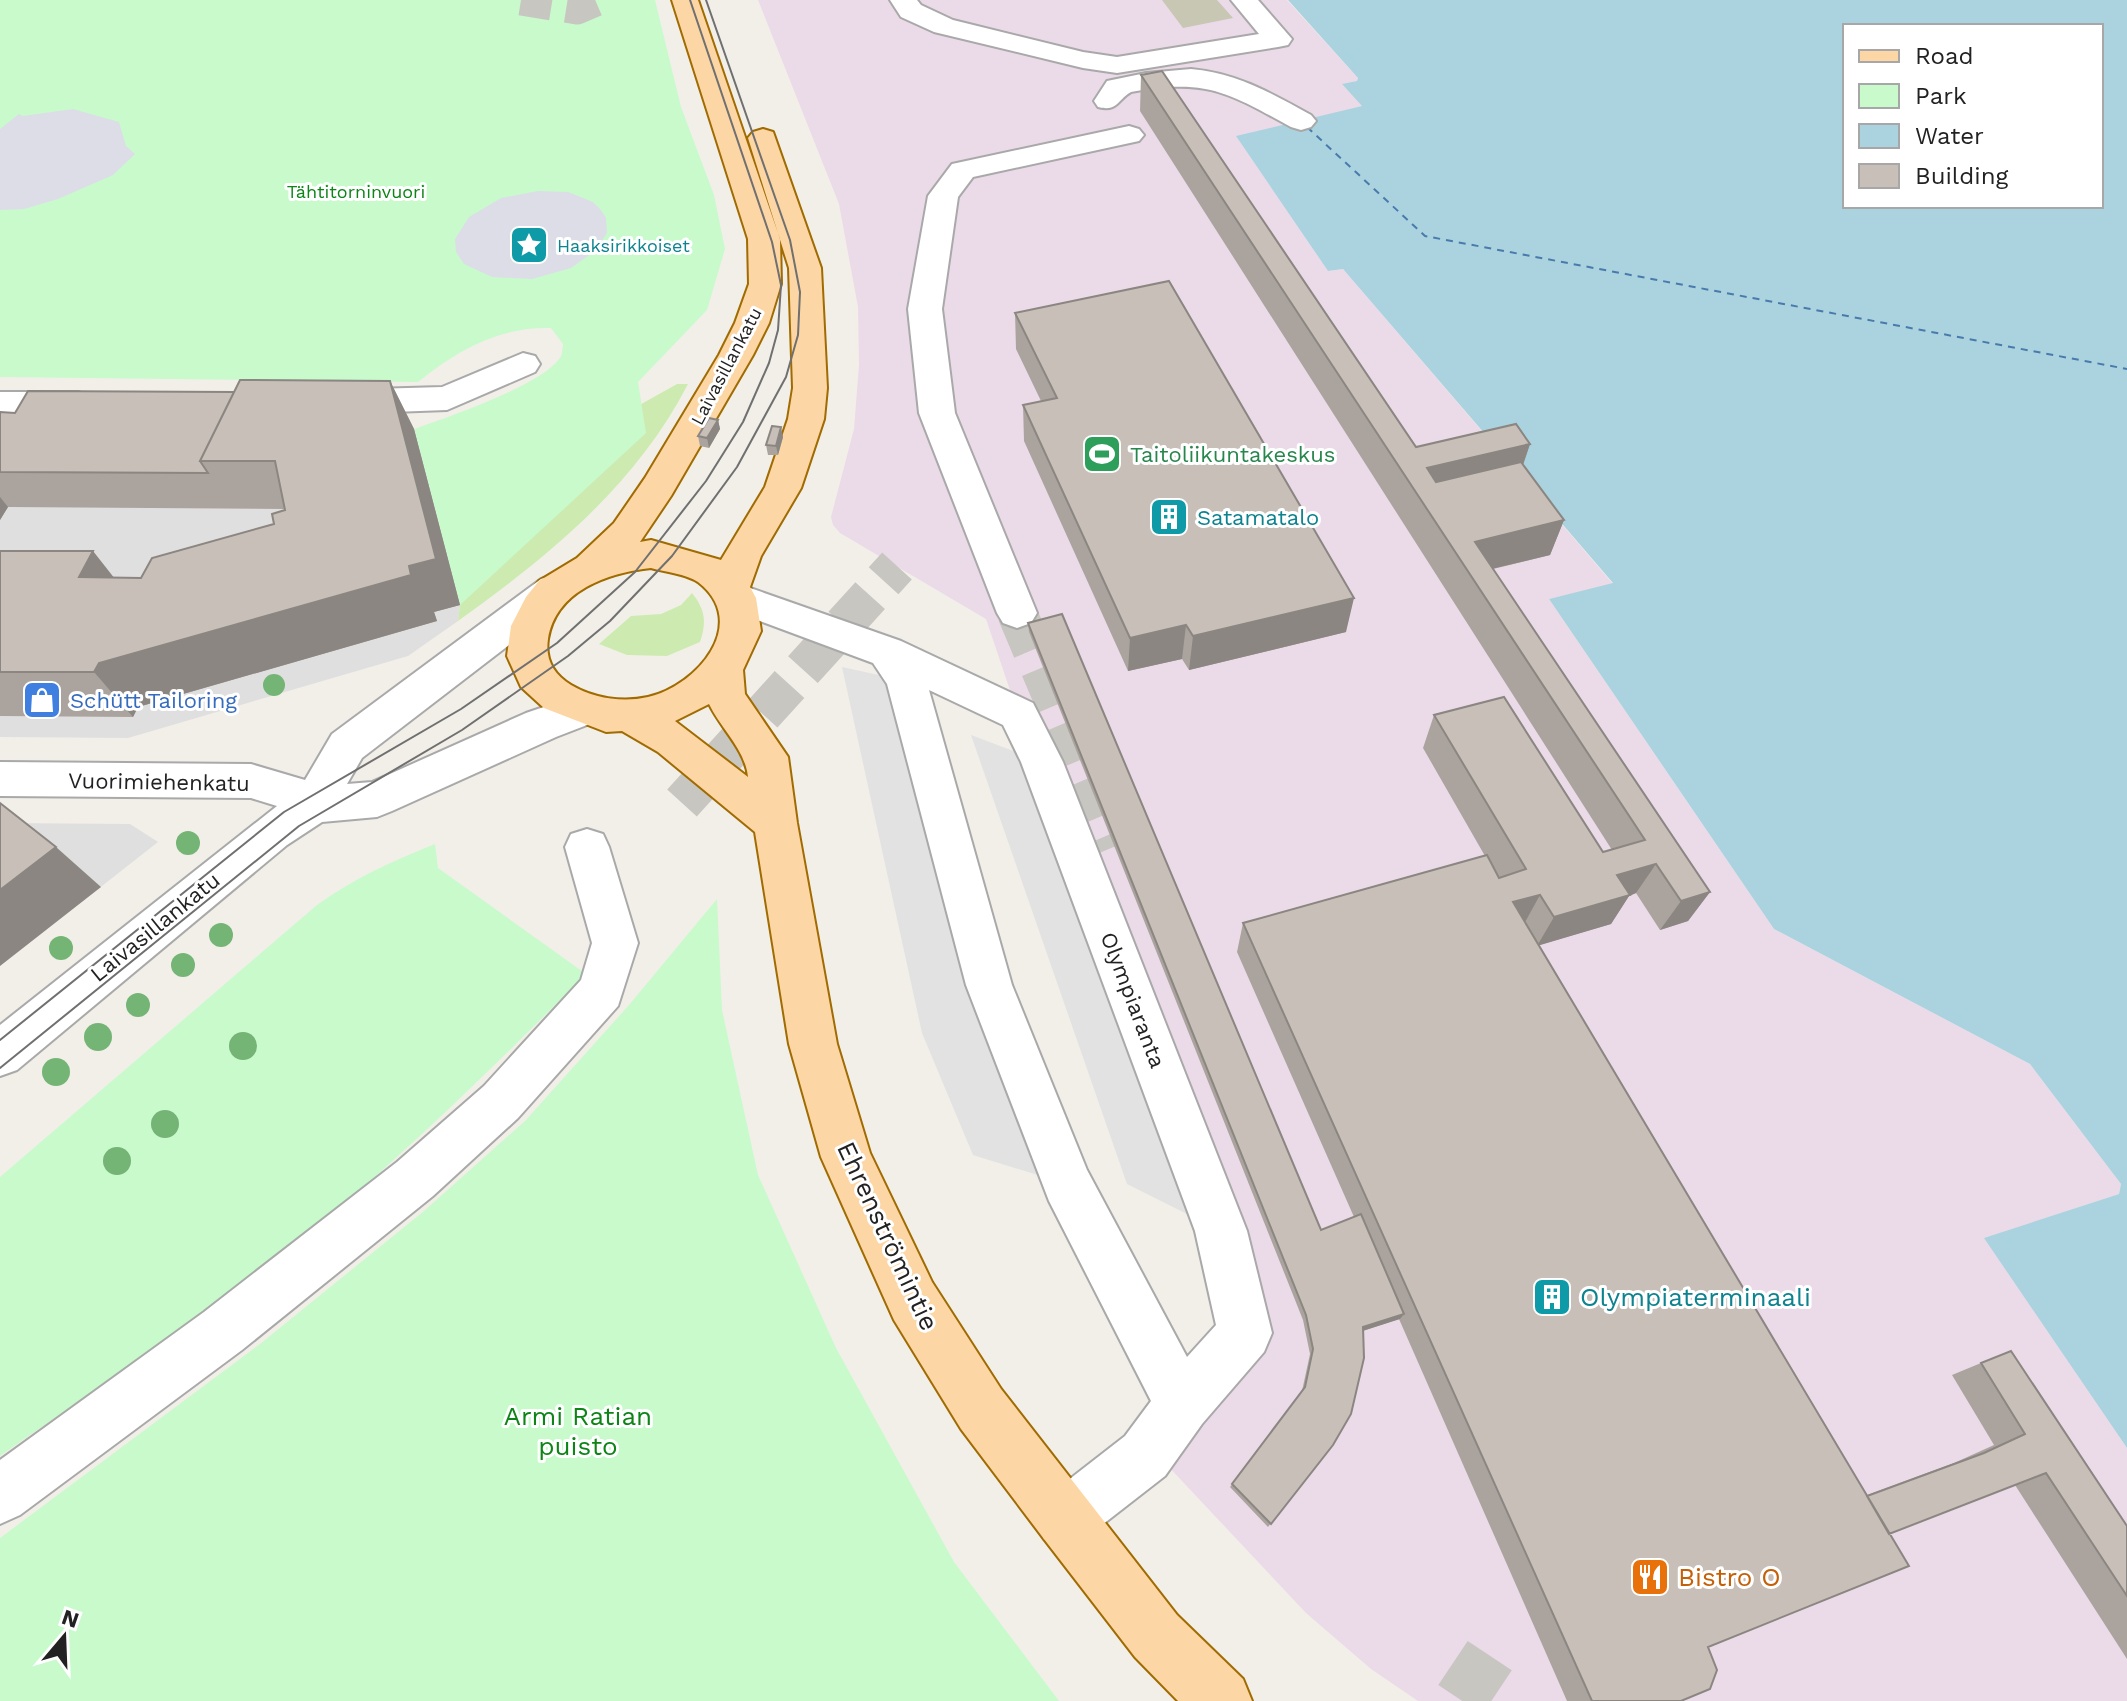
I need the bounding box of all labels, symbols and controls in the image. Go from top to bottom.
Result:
legend [1843,24,2103,208]
text: Road [1915,42,1974,70]
text: Park [1915,82,1967,110]
text: Water [1915,122,1984,150]
text: Building [1915,162,2008,190]
park label: Tähtitorninvuori [287,181,425,202]
place icon: Haaksirikkoiset [508,224,550,266]
place label: Haaksirikkoiset [557,235,690,256]
street label: Laivasillankatu [686,304,766,428]
sports icon: Taitoliikuntakeskus [1081,433,1123,475]
place label: Taitoliikuntakeskus [1130,442,1335,467]
building icon: Satamatalo [1148,496,1190,538]
place label: Satamatalo [1197,505,1319,530]
shop icon: Schütt Tailoring [21,679,63,721]
place label: Schütt Tailoring [70,688,237,713]
street label: Vuorimiehenkatu [68,768,250,796]
street label: Laivasillankatu [85,867,225,987]
street label: Olympiaranta [1096,929,1170,1071]
street label: Ehrenströmintie [831,1137,945,1335]
building icon: Olympiaterminaali [1531,1276,1573,1318]
place label: Olympiaterminaali [1580,1282,1811,1312]
park label: Armi Ratian puisto [504,1401,652,1461]
restaurant icon: Bistro O [1629,1556,1671,1598]
place label: Bistro O [1678,1562,1781,1592]
north arrow [24,1597,104,1677]
text: N [59,1604,82,1633]

